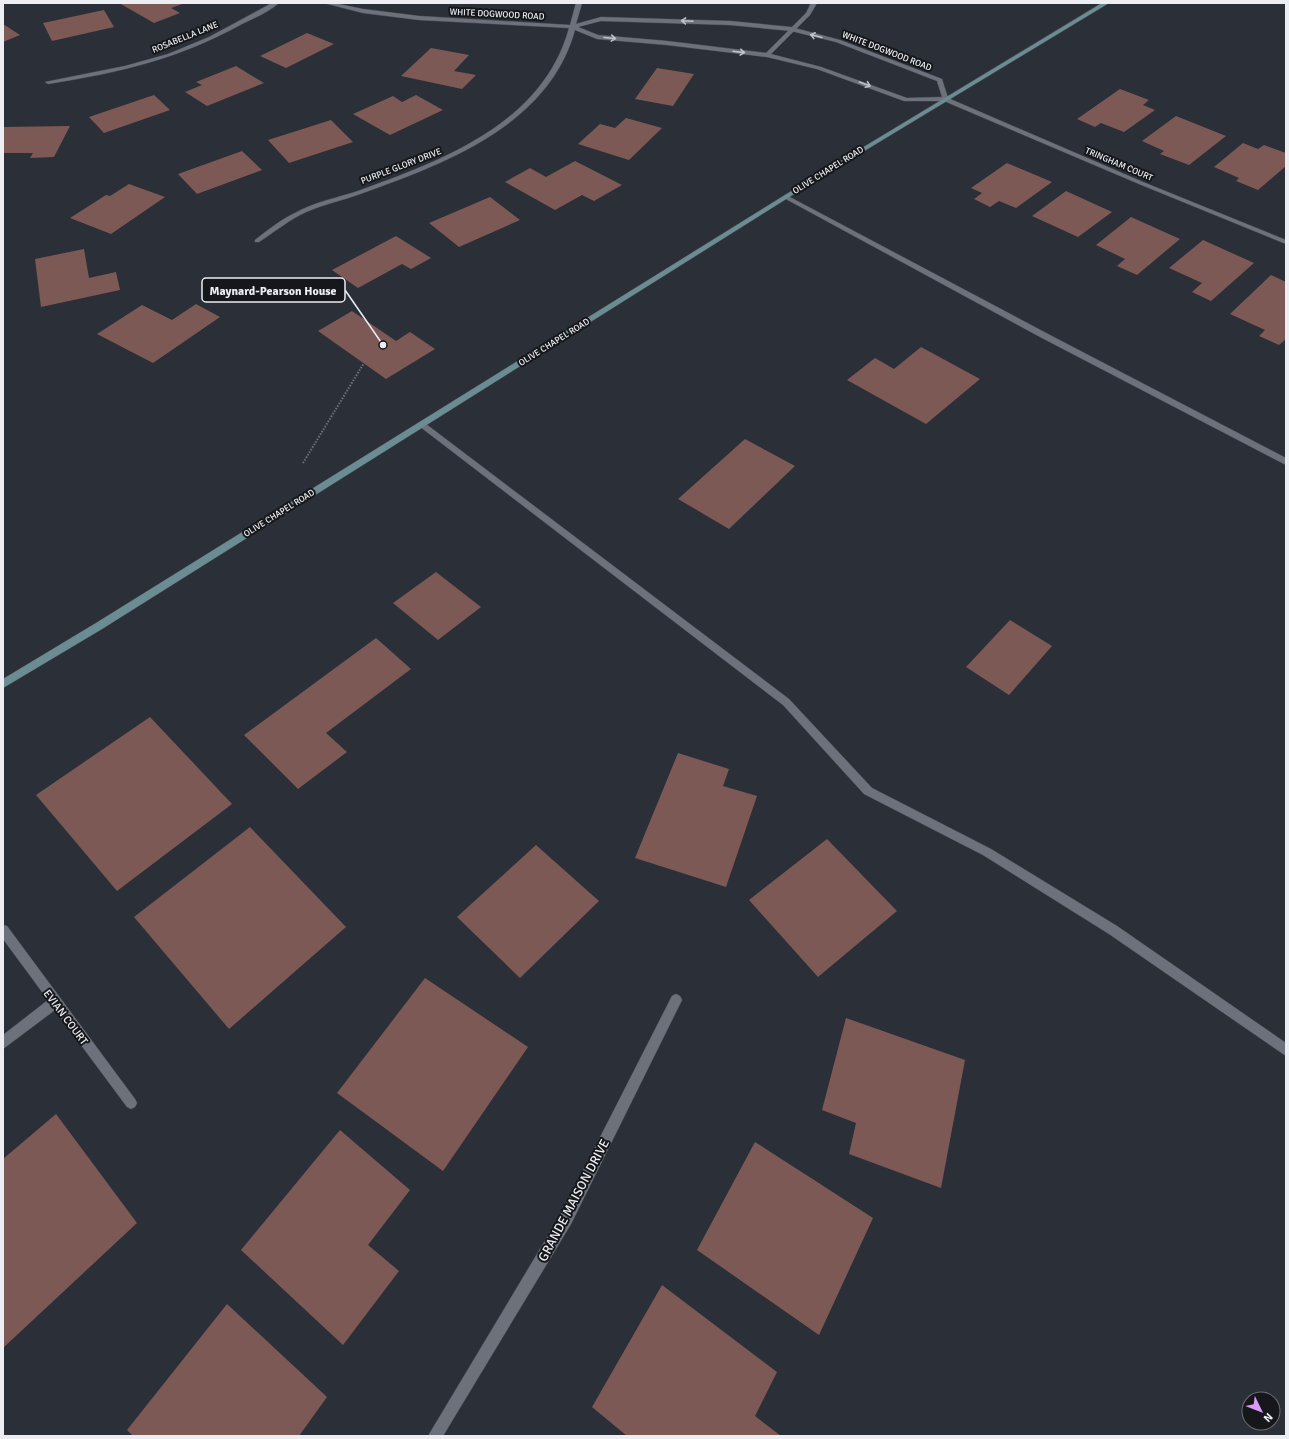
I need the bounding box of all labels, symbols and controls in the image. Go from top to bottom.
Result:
street label: WHITE DOGWOOD ROAD [449,7,545,22]
one-way arrow [681,17,694,24]
street label: ROSABELLA LANE [151,19,220,56]
street label: WHITE DOGWOOD ROAD [840,29,933,74]
one-way arrow [810,32,823,39]
one-way arrow [603,34,616,41]
one-way arrow [732,48,745,56]
one-way arrow [858,80,870,88]
street label: OLIVE CHAPEL ROAD [791,144,866,197]
street label: TRINGHAM COURT [1083,145,1155,184]
street label: PURPLE GLORY DRIVE [359,146,443,187]
callout: Maynard-Pearson House [202,278,345,302]
text: Maynard-Pearson House [209,284,337,299]
street label: OLIVE CHAPEL ROAD [517,316,592,369]
street label: OLIVE CHAPEL ROAD [242,487,317,540]
street label: EVIAN COURT [41,987,91,1048]
street label: GRANDE MAISON DRIVE [535,1137,613,1264]
north arrow [1241,1391,1281,1431]
text: N [1261,1410,1275,1425]

